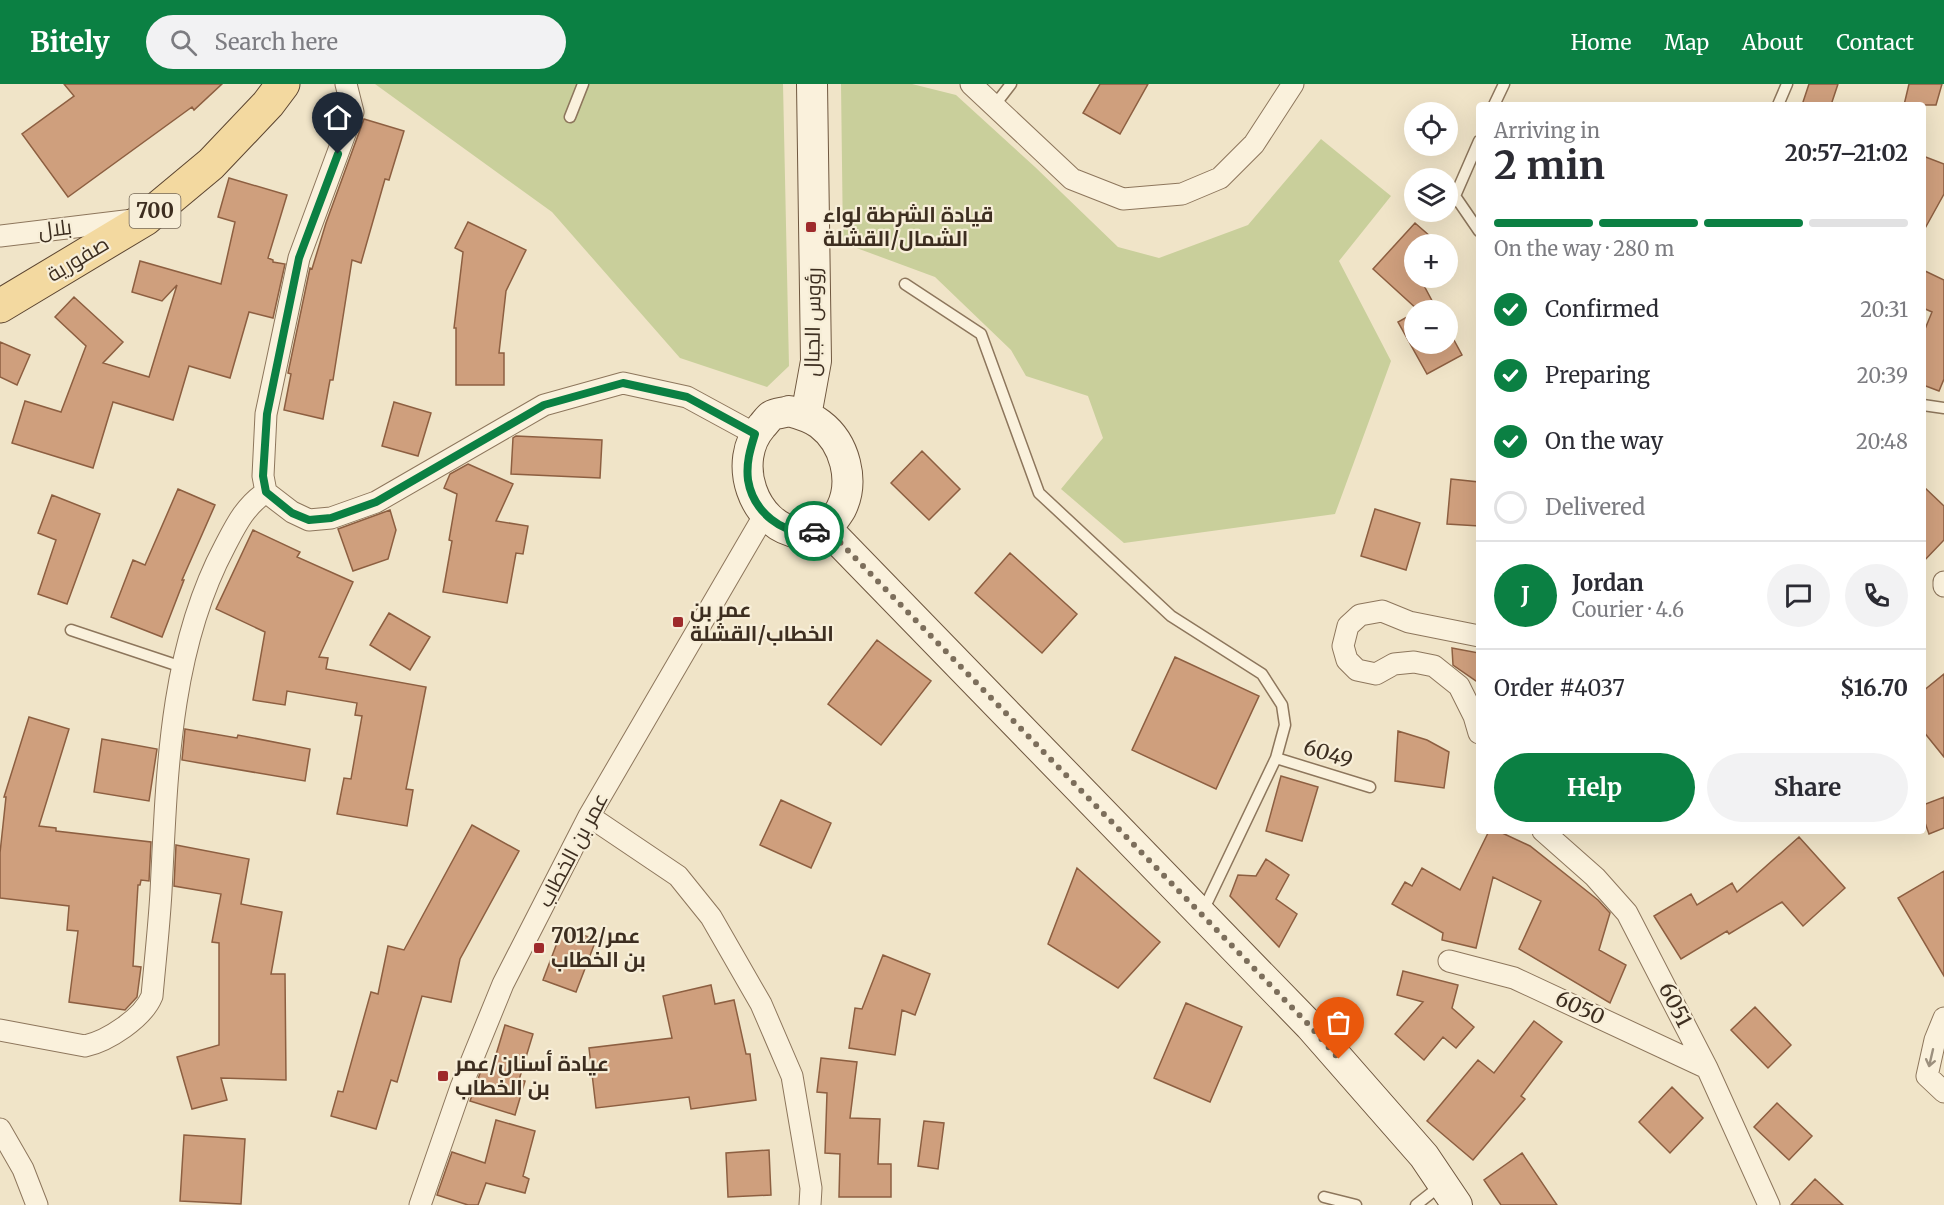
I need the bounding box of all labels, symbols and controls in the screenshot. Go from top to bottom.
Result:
search box [146,15,566,69]
text: Bitely [30,24,110,60]
icon: search [167,26,200,59]
text: Search here [215,28,338,56]
text: Home [1571,29,1631,56]
text: Map [1664,29,1709,56]
text: About [1742,29,1803,56]
text: Contact [1836,29,1914,56]
pin [312,92,363,154]
icon: home [321,101,354,134]
map controls [1404,102,1458,354]
button: locate [1404,102,1458,156]
text: Arriving in [1494,118,1600,143]
text: 20:57–21:02 [1785,139,1908,167]
text: 2 min [1494,141,1605,190]
button: layers [1404,168,1458,222]
road number: 700 [130,194,180,228]
place label: قيادة الشرطة لواء الشمال/القشلة [823,201,993,252]
street label: بلال [37,213,73,244]
marker: قيادة الشرطة لواء الشمال/القشلة [804,220,818,234]
street label: صفورية [42,230,114,288]
button: + [1404,234,1458,288]
text: On the way · 280 m [1494,236,1674,261]
street label: رؤوس الجبال [798,267,827,377]
icon: check [1494,293,1527,326]
text: Confirmed [1545,295,1659,323]
text: 20:31 [1860,297,1908,322]
button: − [1404,300,1458,354]
icon: check [1494,359,1527,392]
text: Preparing [1545,361,1650,389]
text: 20:39 [1857,363,1908,388]
icon: check [1494,425,1527,458]
text: On the way [1545,427,1663,455]
text: 20:48 [1856,429,1908,454]
text: Delivered [1545,493,1645,521]
courier [784,501,844,561]
icon: car [798,515,831,548]
button: chat [1767,564,1830,627]
button: phone [1845,564,1908,627]
text: Jordan [1572,569,1644,597]
text: J [1521,581,1530,609]
place label: عمر بن الخطاب/القشلة [690,596,834,647]
text: Courier · 4.6 [1572,597,1684,622]
marker: عمر بن الخطاب/القشلة [671,615,685,629]
text: Order #4037 [1494,674,1625,702]
text: $16.70 [1840,674,1908,702]
street label: 6049 [1300,733,1356,774]
button: Help [1494,753,1695,822]
button: Share [1707,753,1908,822]
street label: عمر بن الخطاب [531,788,614,912]
place label: 7012/عمر بن الخطاب [551,922,646,973]
marker: 7012/عمر بن الخطاب [532,941,546,955]
street label: 6051 [1653,978,1698,1032]
street label: 6050 [1551,984,1609,1031]
pin [1313,997,1364,1059]
icon: bag [1322,1006,1355,1039]
one-way arrow [1924,1048,1936,1067]
place label: عيادة أسنان/عمر بن الخطاب [454,1050,609,1101]
marker: عيادة أسنان/عمر بن الخطاب [436,1069,450,1083]

